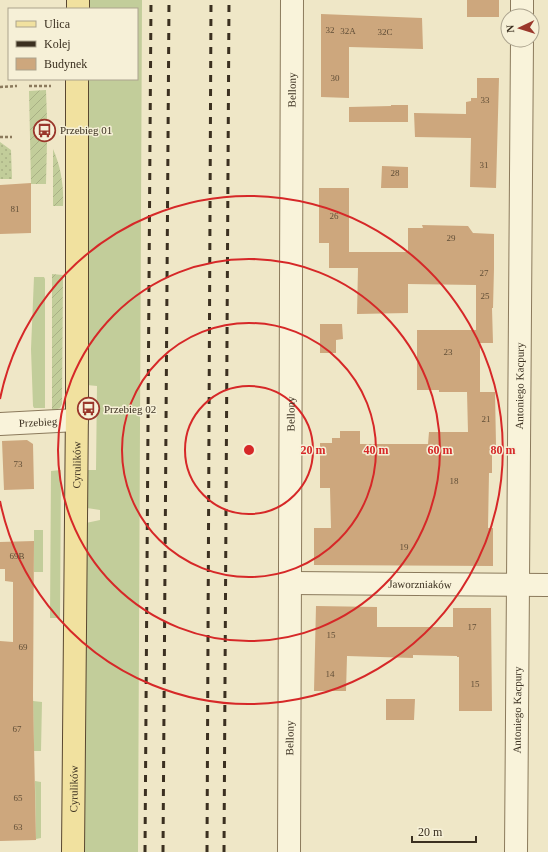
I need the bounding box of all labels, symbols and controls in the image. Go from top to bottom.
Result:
legend [8,8,138,80]
north arrow [500,8,540,48]
text: Ulica [44,17,71,31]
text: N [504,24,516,33]
house number: 32 [326,25,335,35]
house number: 32A [340,26,356,36]
house number: 32C [377,27,393,37]
text: Kolej [44,37,71,51]
text: Budynek [44,57,87,71]
street label: Bellony [286,72,298,107]
house number: 30 [331,73,340,83]
house number: 33 [481,95,490,105]
bus stop icon: Przebieg 01 [32,117,58,143]
place label: Przebieg 01 [60,124,112,136]
house number: 31 [480,160,489,170]
house number: 28 [391,168,400,178]
house number: 81 [11,204,20,214]
house number: 26 [330,211,339,221]
house number: 29 [447,233,456,243]
house number: 27 [480,268,489,278]
house number: 25 [481,291,490,301]
street label: Antoniego Kacpury [513,342,526,430]
house number: 23 [444,347,453,357]
bus stop icon: Przebieg 02 [76,396,102,422]
street label: Bellony [284,396,297,431]
place label: Przebieg 02 [104,403,156,415]
house number: 21 [482,414,491,424]
street label: Przebieg [18,415,58,429]
street label: Cyrulików [70,441,83,489]
centre of rings [242,443,256,457]
text: 20 m [301,443,326,457]
text: 40 m [364,443,389,457]
text: 60 m [428,443,453,457]
text: 80 m [491,443,516,457]
house number: 73 [14,459,23,469]
house number: 18 [450,476,459,486]
house number: 19 [400,542,409,552]
house number: 69B [9,551,25,561]
street label: Jaworzniaków [388,578,452,590]
house number: 17 [468,622,477,632]
house number: 15 [327,630,336,640]
house number: 69 [19,642,28,652]
street label: Antoniego Kacpury [511,666,523,754]
house number: 14 [326,669,335,679]
house number: 15 [471,679,480,689]
street label: Bellony [283,720,295,755]
house number: 67 [13,724,22,734]
street label: Cyrulików [67,765,80,813]
house number: 65 [14,793,23,803]
scale bar [412,818,476,844]
house number: 63 [14,822,23,832]
text: 20 m [418,825,443,839]

